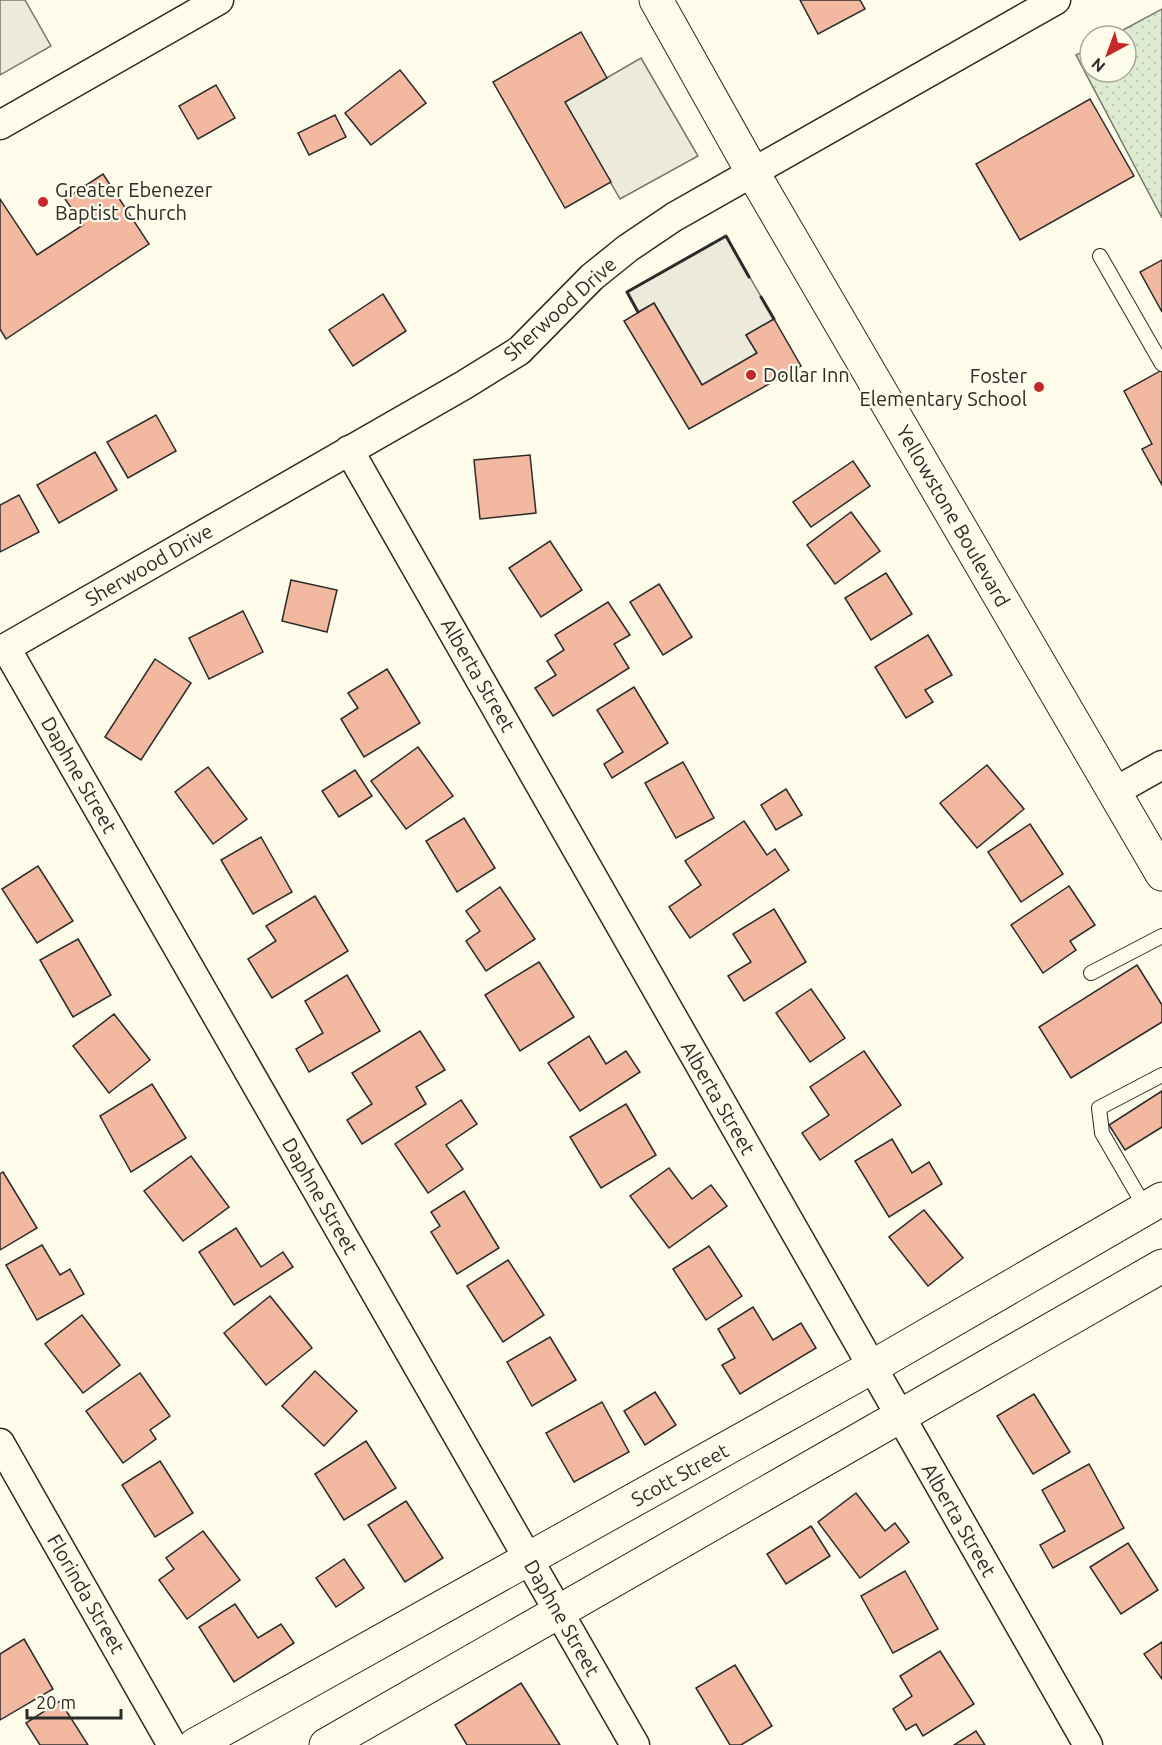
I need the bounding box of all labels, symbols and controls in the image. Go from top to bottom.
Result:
north arrow [1078,24,1138,84]
text: N [1088,55,1109,76]
place label: Greater Ebenezer Baptist Church [55,178,213,224]
marker: Greater Ebenezer Baptist Church [36,195,50,209]
street label: Sherwood Drive [499,252,621,365]
place label: Dollar Inn [763,363,850,386]
place label: Foster Elementary School [860,364,1027,410]
marker: Dollar Inn [744,368,758,382]
marker: Foster Elementary School [1032,380,1046,394]
street label: Yellowstone Boulevard [892,421,1015,611]
street label: Sherwood Drive [81,519,217,610]
street label: Alberta Street [437,614,520,736]
street label: Daphne Street [37,713,122,837]
street label: Alberta Street [677,1037,760,1159]
street label: Daphne Street [278,1134,363,1258]
street label: Scott Street [627,1438,732,1511]
street label: Alberta Street [918,1459,1001,1581]
street label: Florinda Street [43,1530,130,1658]
street label: Daphne Street [520,1556,605,1680]
scale bar [27,1682,122,1720]
text: 20 m [36,1692,76,1712]

